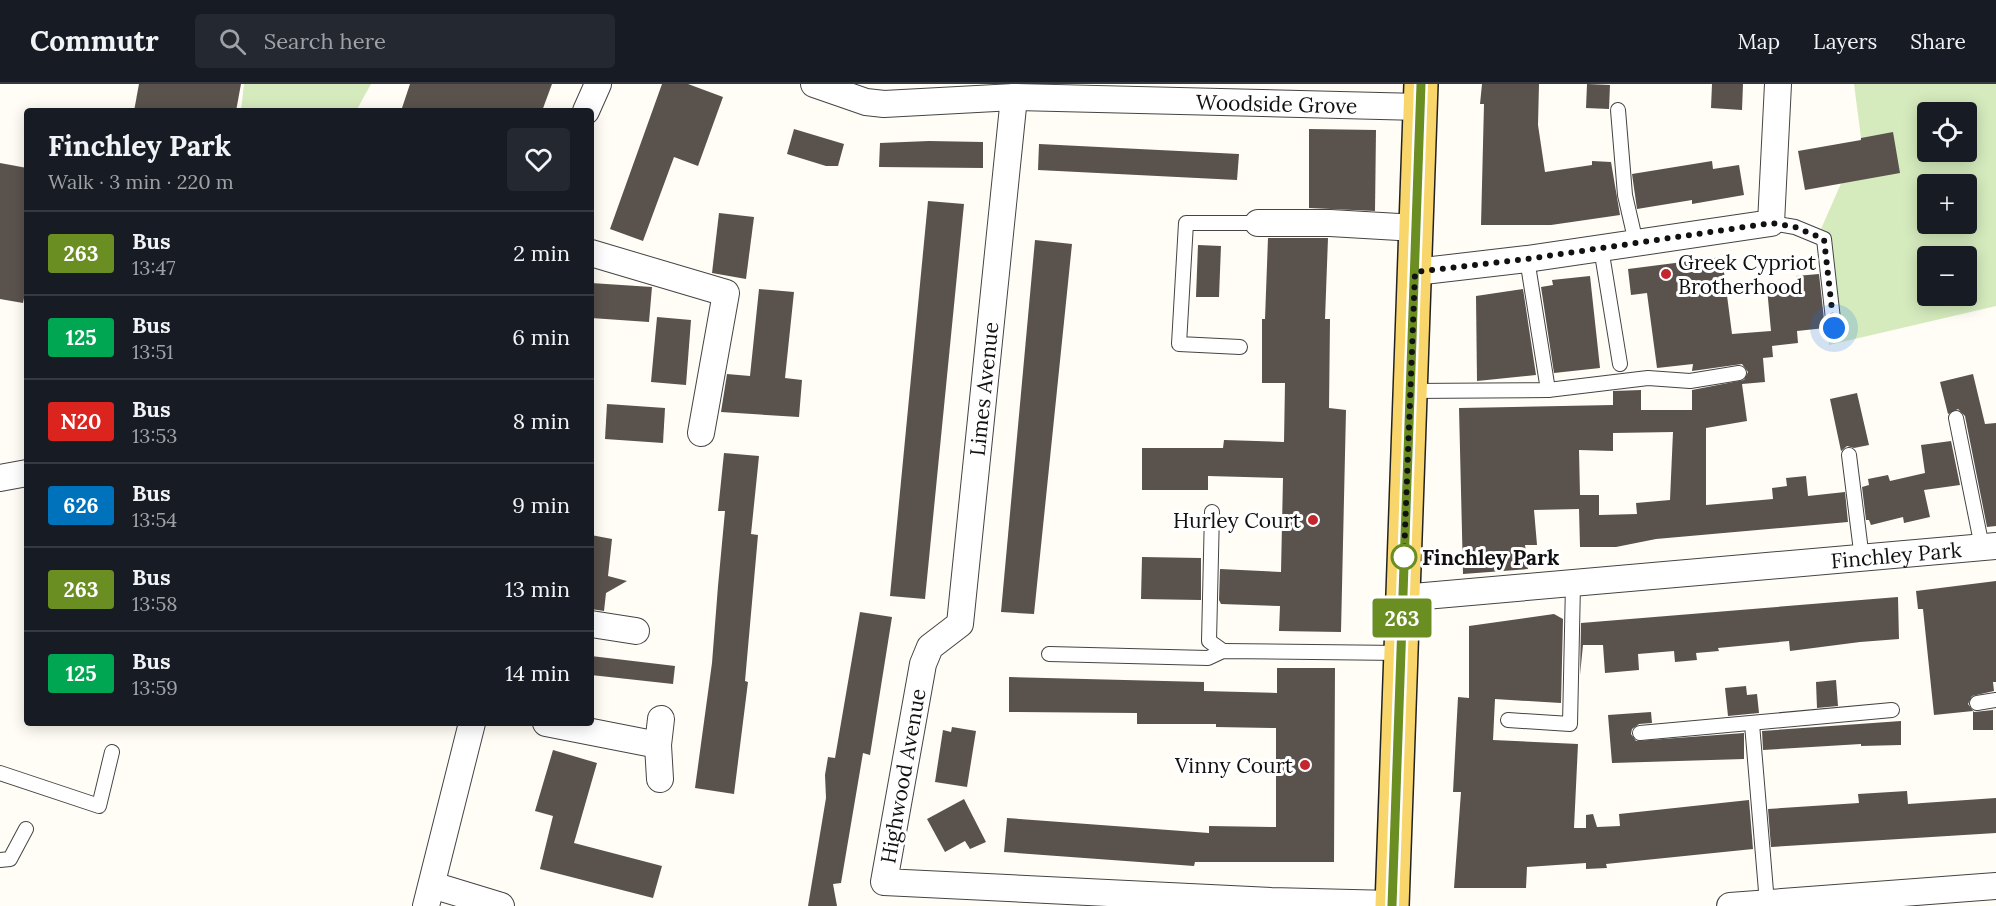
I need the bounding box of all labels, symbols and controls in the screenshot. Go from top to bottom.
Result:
search box [195,14,615,68]
text: Commutr [30,23,159,59]
icon: search [216,25,249,58]
text: Search here [264,27,386,55]
text: Map [1737,28,1780,55]
text: Layers [1813,28,1877,55]
text: Share [1910,28,1966,55]
street label: Woodside Grove [1196,88,1358,119]
map controls [1917,102,1977,306]
button: locate [1917,102,1977,162]
text: Finchley Park [48,128,231,164]
button: heart [507,128,570,191]
text: Walk · 3 min · 220 m [48,169,234,194]
button: + [1917,174,1977,234]
text: Bus [132,227,171,255]
text: 2 min [513,239,570,267]
text: 263 [63,240,99,267]
button: − [1917,246,1977,306]
place label: Greek Cypriot Brotherhood [1678,249,1817,300]
text: 13:47 [132,255,175,280]
marker: Greek Cypriot Brotherhood [1659,267,1673,281]
text: Bus [132,311,171,339]
your location [1819,313,1849,343]
street label: Limes Avenue [964,321,1004,457]
text: 6 min [512,323,570,351]
text: 125 [65,324,97,351]
text: 13:51 [132,339,174,364]
text: Bus [132,395,171,423]
text: 8 min [513,407,570,435]
text: N20 [61,408,101,435]
text: 13:53 [132,423,177,448]
text: Bus [132,479,171,507]
text: 9 min [512,491,570,519]
text: 626 [63,492,99,519]
text: 13:54 [132,507,177,532]
place label: Hurley Court [1173,507,1302,534]
marker: Hurley Court [1306,513,1320,527]
street label: Finchley Park [1830,536,1963,574]
marker: Finchley Park [1391,544,1417,570]
place label: Finchley Park [1422,544,1560,571]
text: Bus [132,563,171,591]
text: 13 min [505,575,570,603]
text: 263 [63,576,99,603]
text: 13:58 [132,591,178,616]
line badge: 263 [1368,598,1436,638]
text: 263 [1384,605,1420,632]
text: Bus [132,647,171,675]
text: 14 min [505,659,570,687]
text: 125 [65,660,97,687]
text: 13:59 [132,675,178,700]
street label: Highwood Avenue [874,686,932,866]
place label: Vinny Court [1174,752,1294,779]
marker: Vinny Court [1298,758,1312,772]

